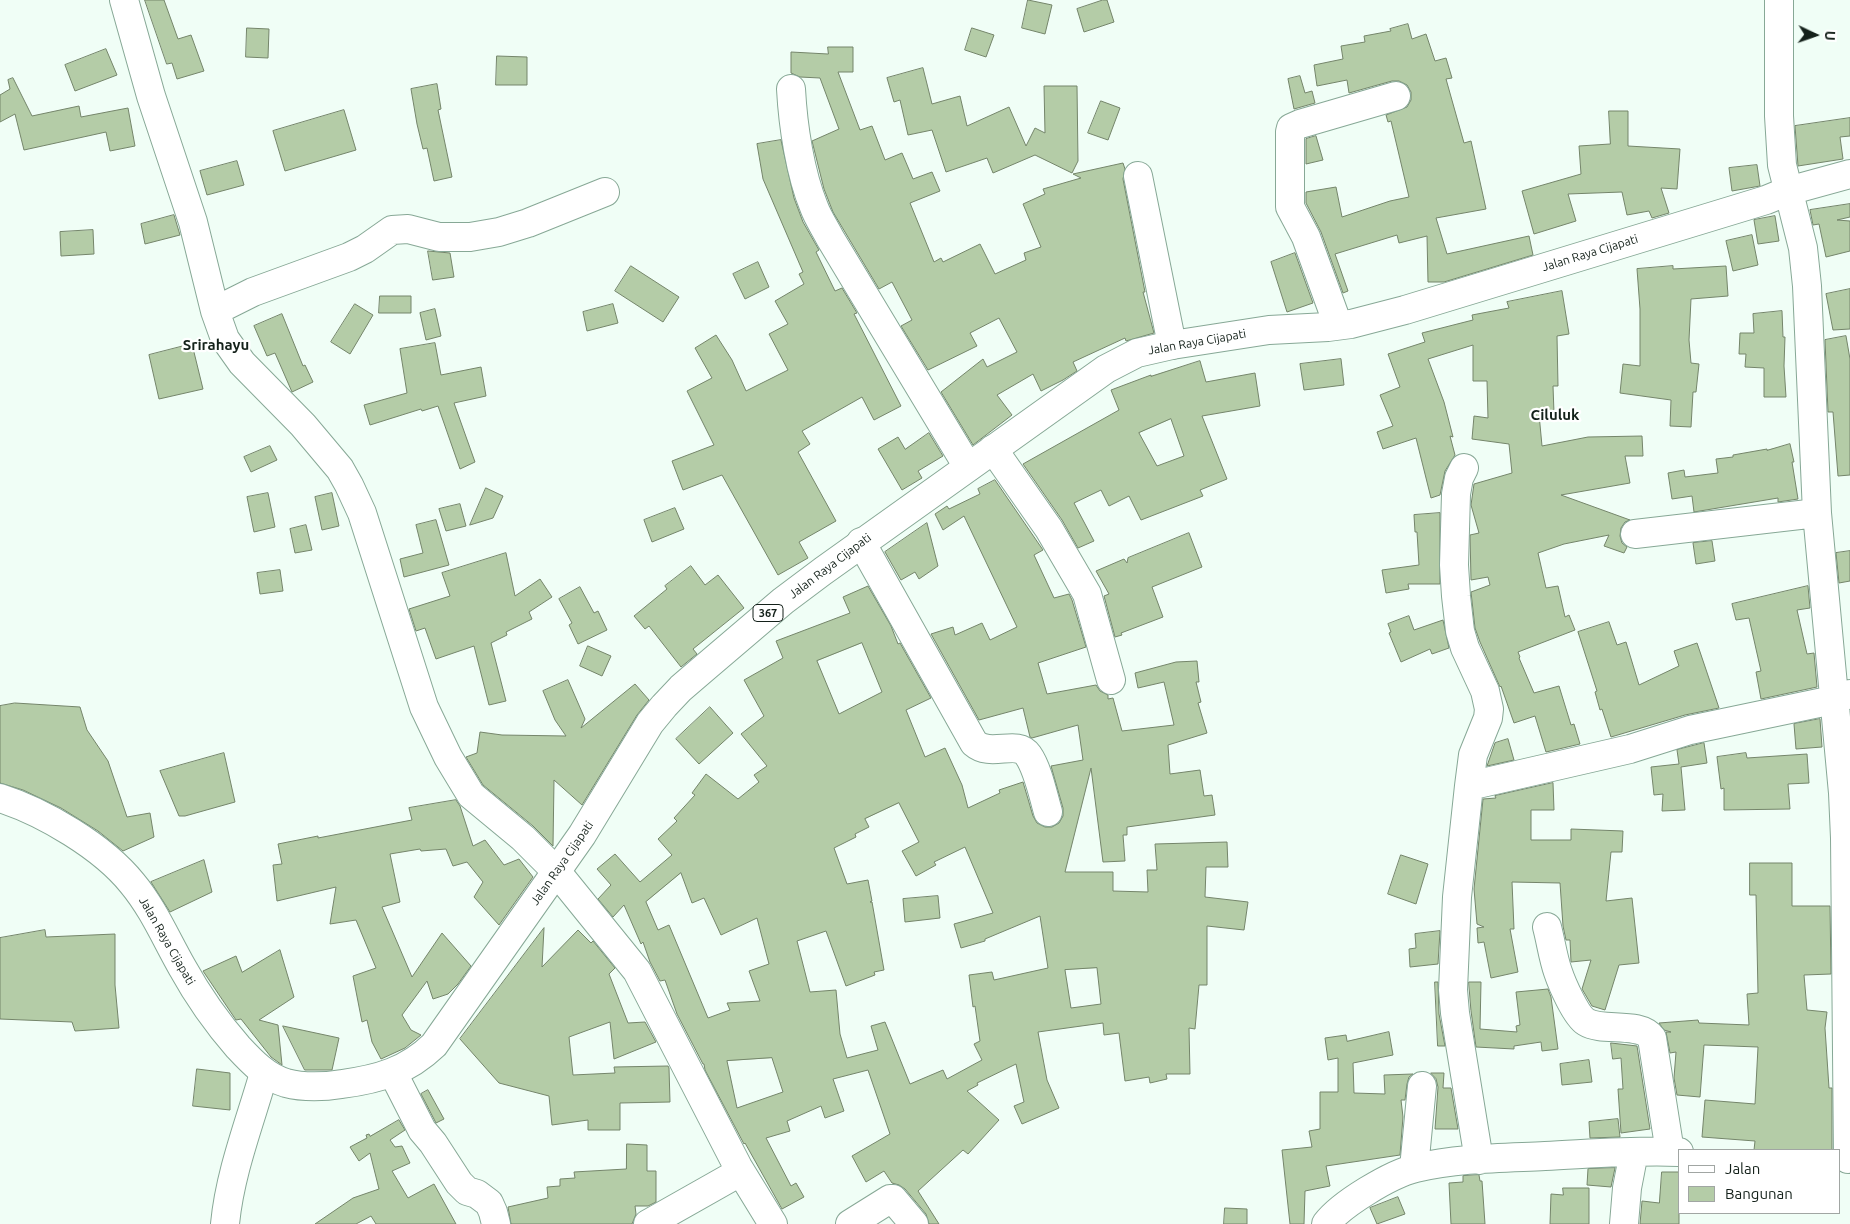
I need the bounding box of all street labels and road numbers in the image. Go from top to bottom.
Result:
street label: Jalan Raya Cijapati [1540,232,1640,274]
street label: Jalan Raya Cijapati [1147,326,1247,358]
street label: Jalan Raya Cijapati [786,530,874,602]
road number: 367 [753,604,783,622]
street label: Jalan Raya Cijapati [528,818,596,908]
street label: Jalan Raya Cijapati [136,894,198,988]

